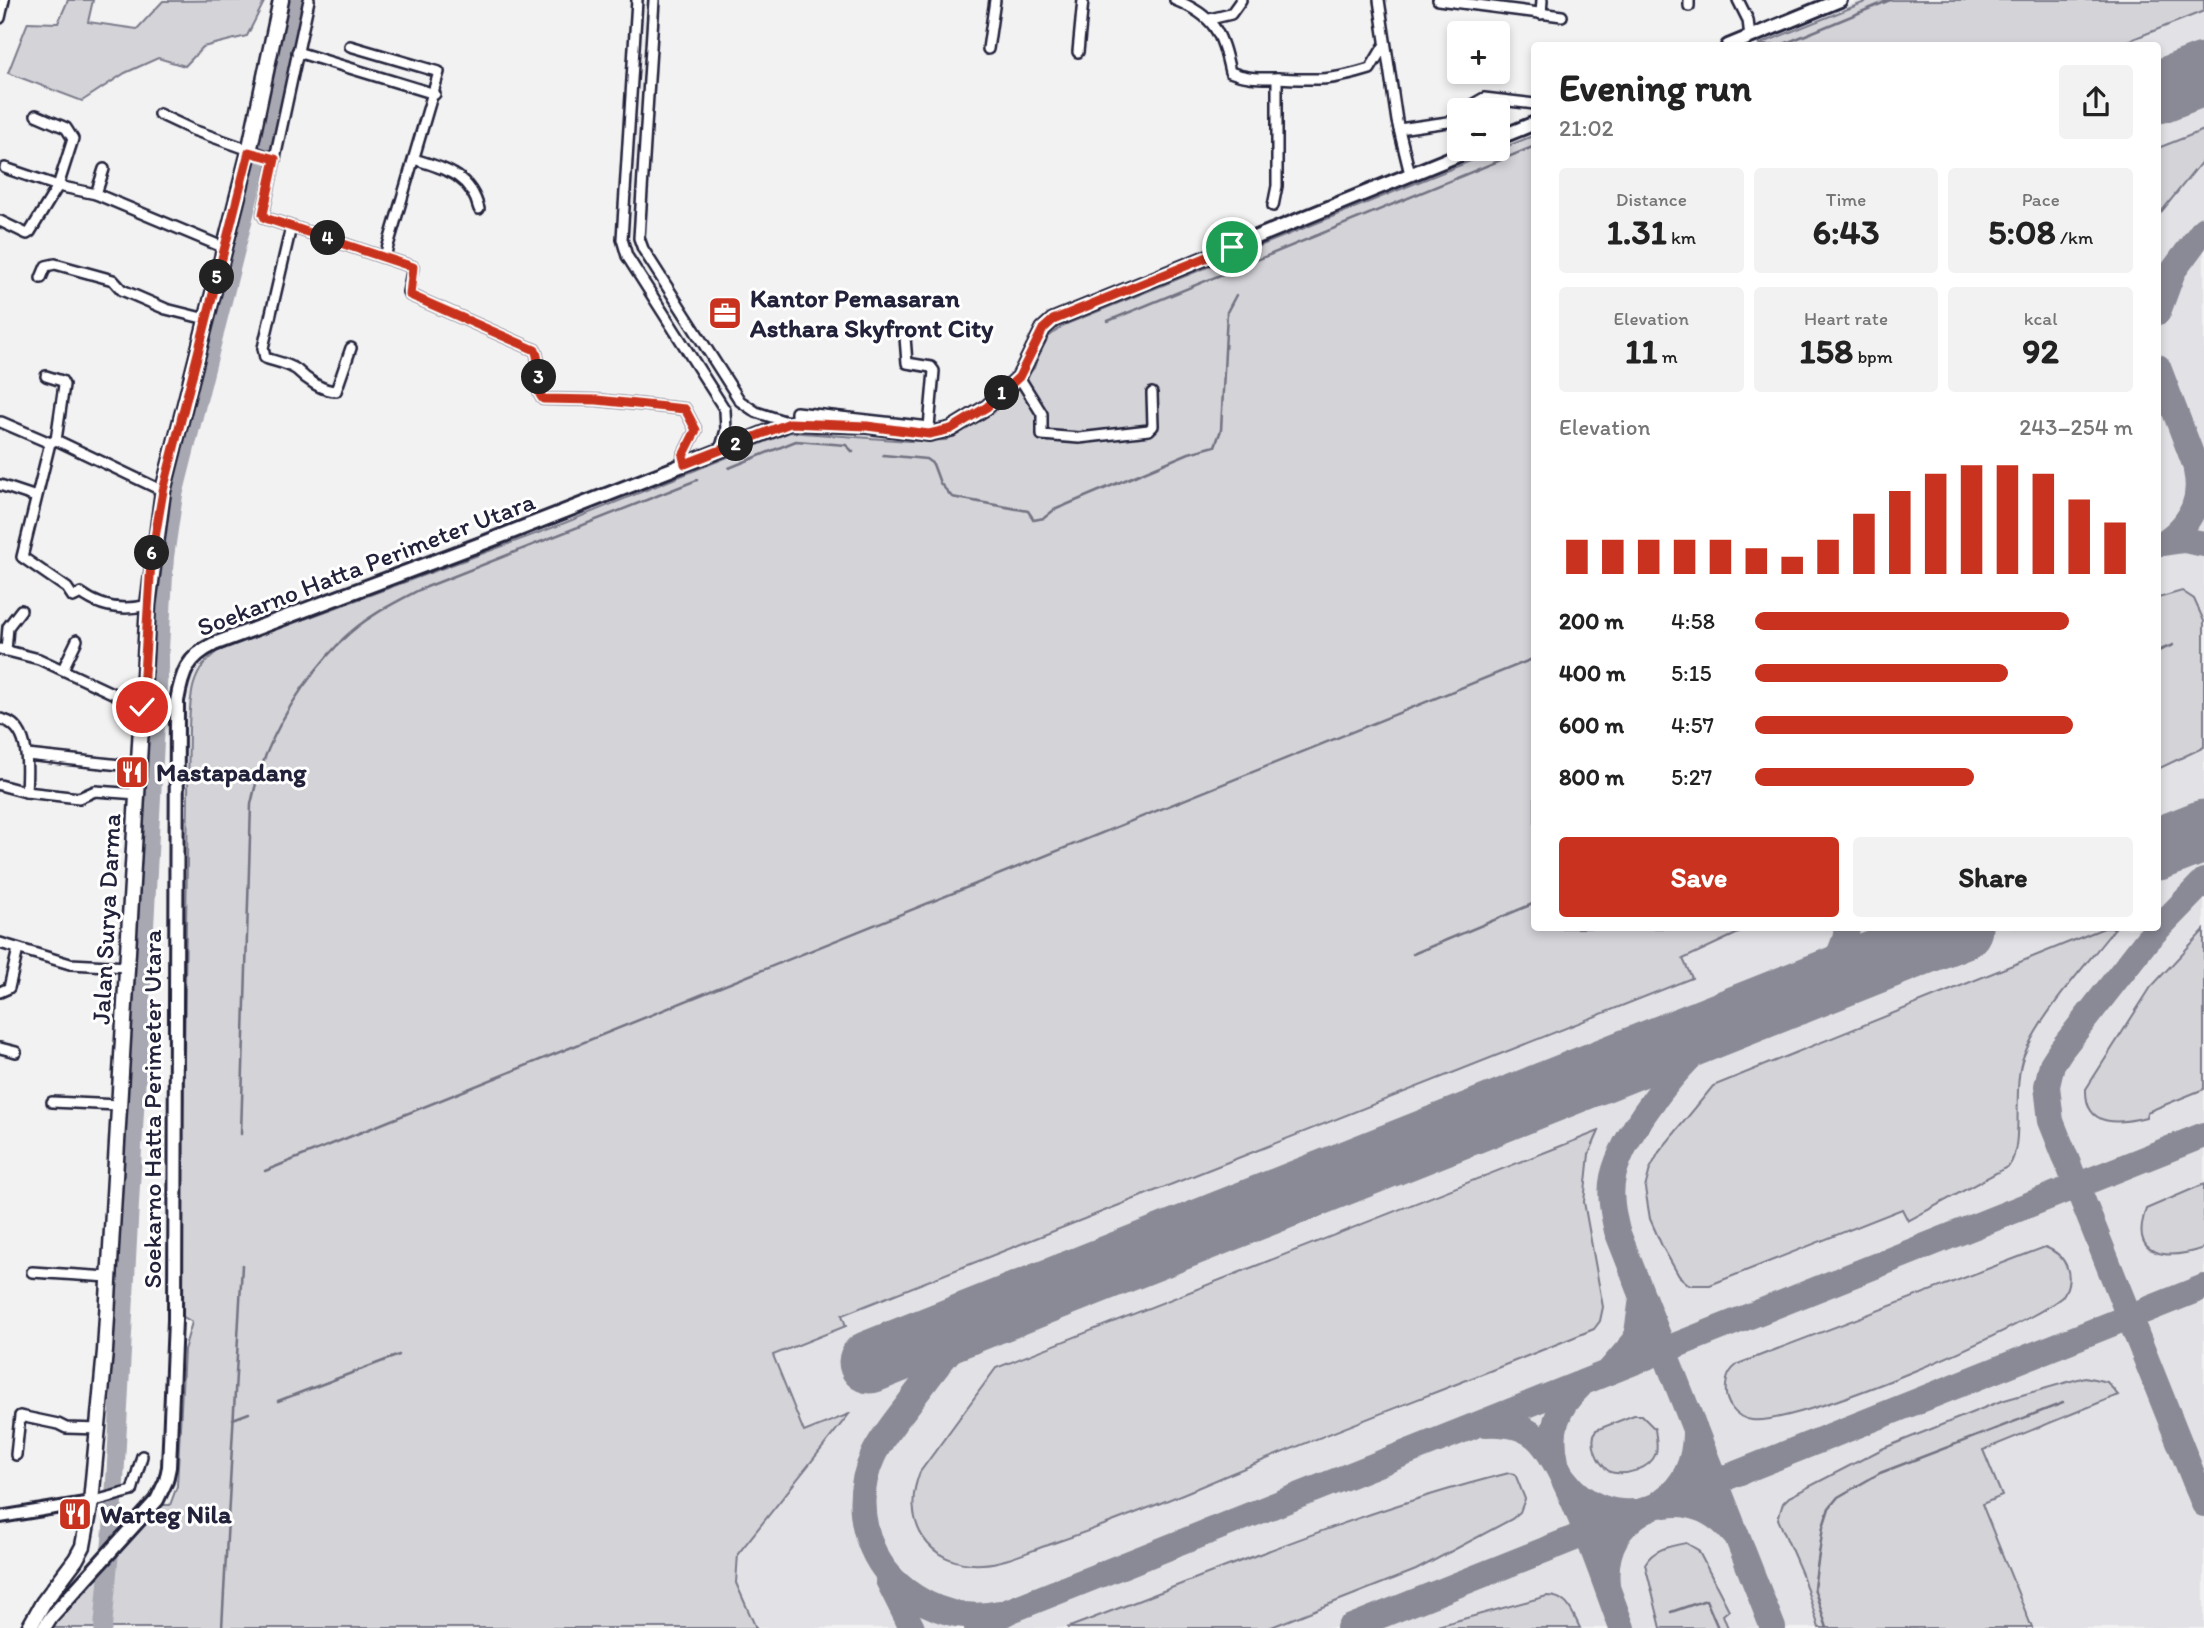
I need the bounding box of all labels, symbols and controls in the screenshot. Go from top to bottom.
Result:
map controls [1447,21,1510,161]
button: + [1447,21,1510,84]
text: Evening run [1559,65,1752,111]
button: share [2059,65,2133,139]
button: − [1447,98,1510,161]
text: 21:02 [1559,114,1614,142]
text: Distance [1616,188,1687,211]
text: Time [1826,188,1866,211]
text: Pace [2022,188,2060,211]
text: 1.31 [1607,211,1667,253]
text: 6:43 [1812,211,1880,253]
text: 5:08 [1988,211,2056,253]
pin [1202,217,1262,277]
pin: 4 [310,220,346,256]
text: 4 [322,226,333,249]
text: km [1667,226,1696,249]
text: /km [2056,226,2093,249]
icon: arrive [1213,228,1251,266]
pin: 5 [200,260,234,294]
text: 5 [212,265,221,288]
place label: Kantor Pemasaran Asthara Skyfront City [749,282,994,344]
office icon: Kantor Pemasaran Asthara Skyfront City [706,294,744,332]
text: Elevation [1614,307,1689,330]
text: Heart rate [1804,307,1888,330]
text: kcal [2024,307,2058,330]
text: 11 [1625,330,1657,372]
text: 158 [1799,330,1853,372]
text: 92 [2022,330,2059,372]
text: m [1657,345,1678,368]
text: bpm [1853,345,1893,368]
pin: 3 [522,360,556,394]
text: 3 [533,365,544,388]
pin: 1 [984,376,1020,410]
text: 1 [997,381,1006,404]
text: Elevation [1559,413,1650,441]
text: 243–254 m [2019,413,2133,441]
pin: 2 [718,426,754,462]
text: 2 [731,432,741,455]
street label: Soekarno Hatta Perimeter Utara [193,485,540,643]
pin: 6 [134,536,170,570]
text: 6 [146,541,157,564]
text: 200 m [1559,607,1624,635]
text: 4:58 [1671,607,1715,635]
text: 400 m [1559,659,1626,687]
text: 5:15 [1671,659,1711,687]
pin [112,677,172,737]
icon: check [123,688,161,726]
text: 600 m [1559,711,1624,739]
text: 4:57 [1671,711,1714,739]
restaurant icon: Mastapadang [113,753,151,791]
place label: Mastapadang [156,756,307,788]
text: 800 m [1559,763,1624,791]
text: 5:27 [1671,763,1712,791]
street label: Jalan Surya Darma [84,812,128,1025]
button: Save [1559,837,1839,917]
button: Share [1853,837,2133,917]
street label: Soekarno Hatta Perimeter Utara [136,929,168,1289]
restaurant icon: Warteg Nila [56,1495,94,1533]
place label: Warteg Nila [100,1498,232,1530]

